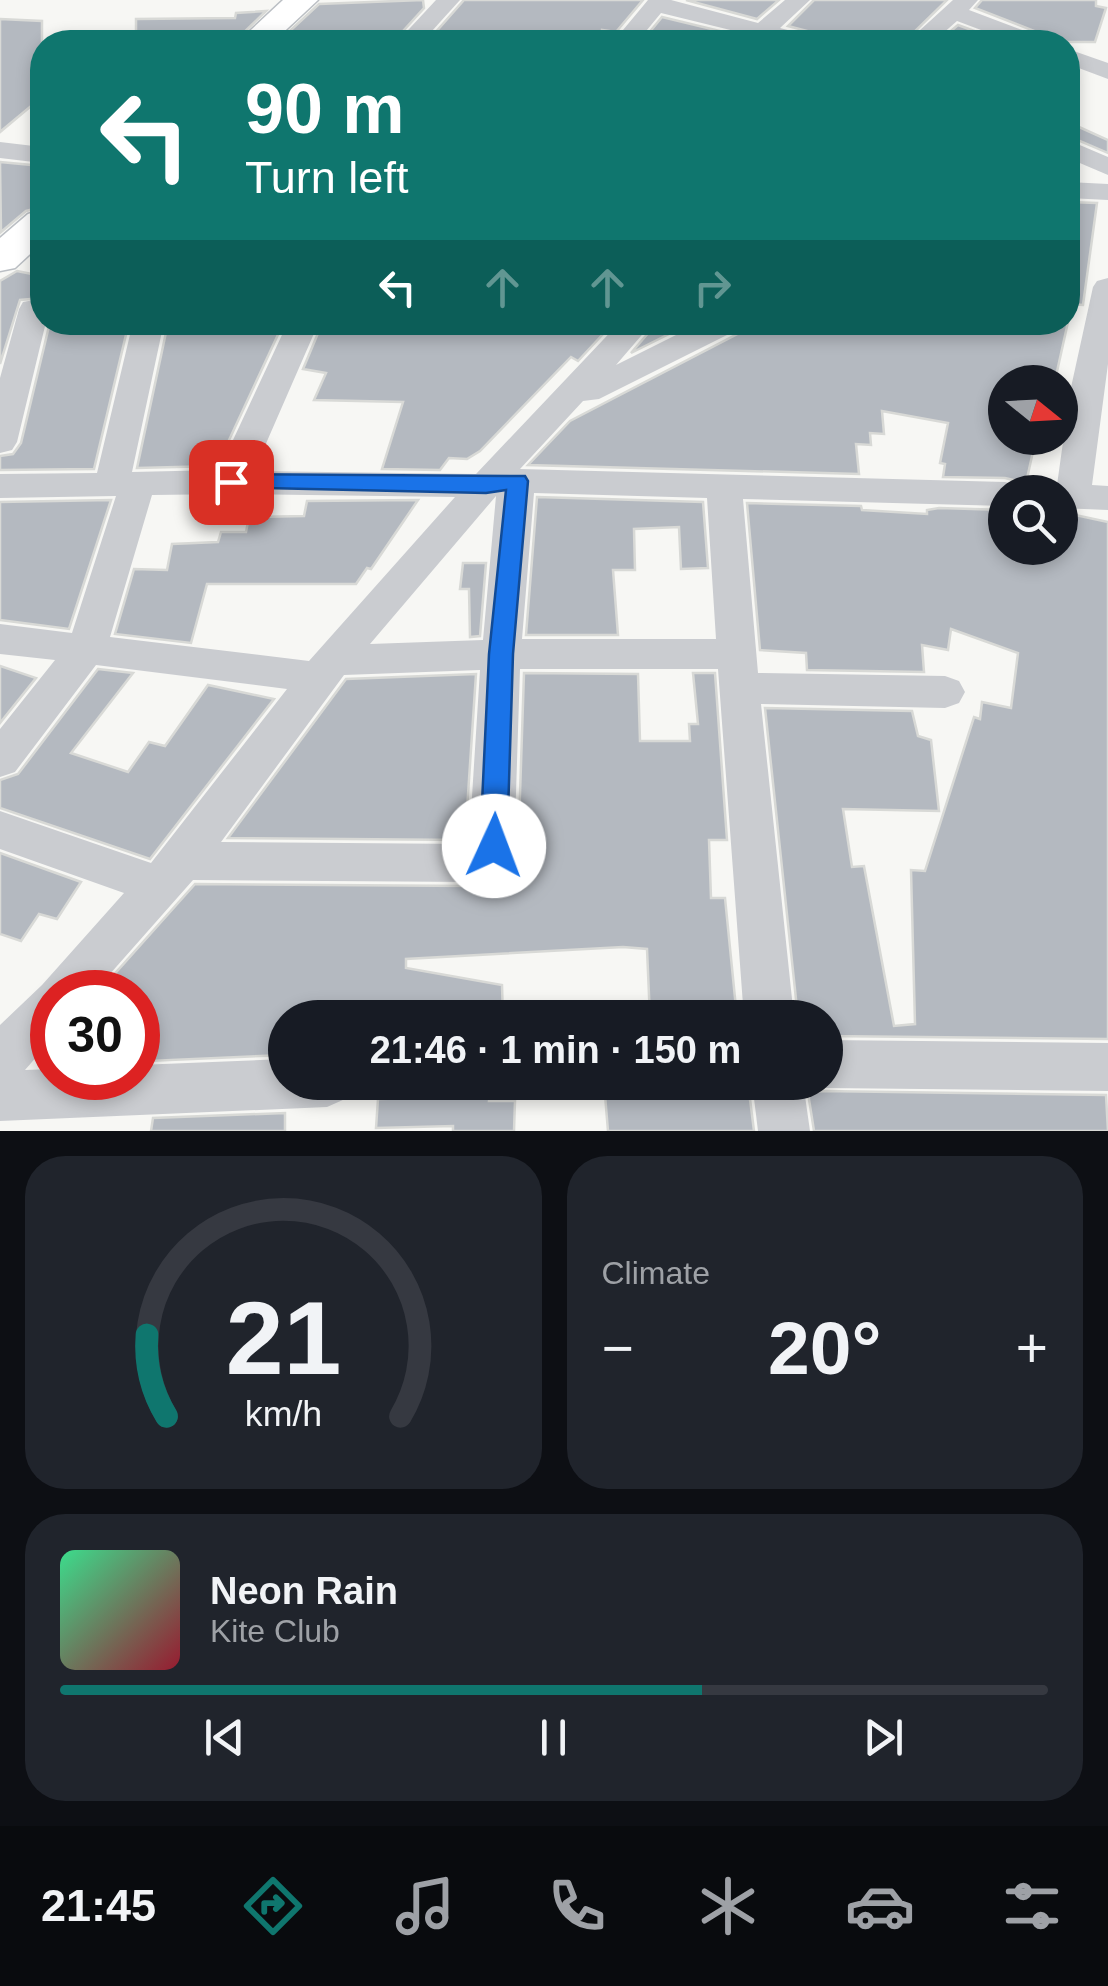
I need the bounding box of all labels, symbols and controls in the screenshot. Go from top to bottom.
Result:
icon: left [80,70,210,200]
text: 90 m [245,70,405,148]
text: Turn left [245,152,408,203]
icon: left [370,260,425,315]
icon: ahead [475,260,530,315]
icon: ahead [580,260,635,315]
icon: right [685,260,740,315]
north arrow [988,365,1078,455]
map controls [988,365,1078,565]
pin [189,440,274,525]
icon: arrive [204,455,259,510]
button: search [988,475,1078,565]
position arrow [442,794,546,898]
speed limit sign: 30 [30,970,160,1100]
text: 21:46 · 1 min · 150 m [370,1029,741,1071]
text: Climate [602,1255,710,1291]
text: 21 [225,1280,341,1396]
text: 20° [768,1306,881,1390]
text: − [602,1317,634,1379]
text: + [1016,1317,1048,1379]
text: km/h [245,1394,322,1434]
text: Neon Rain [210,1570,398,1612]
text: Kite Club [210,1613,340,1649]
icon: previous [197,1710,252,1765]
icon: pause [526,1710,581,1765]
icon: next [856,1710,911,1765]
icon: directions [238,1871,308,1941]
icon: music [390,1871,460,1941]
icon: phone [542,1871,612,1941]
icon: climate [693,1871,763,1941]
icon: car [845,1871,915,1941]
icon: filters [997,1871,1067,1941]
text: 21:45 [41,1880,156,1931]

